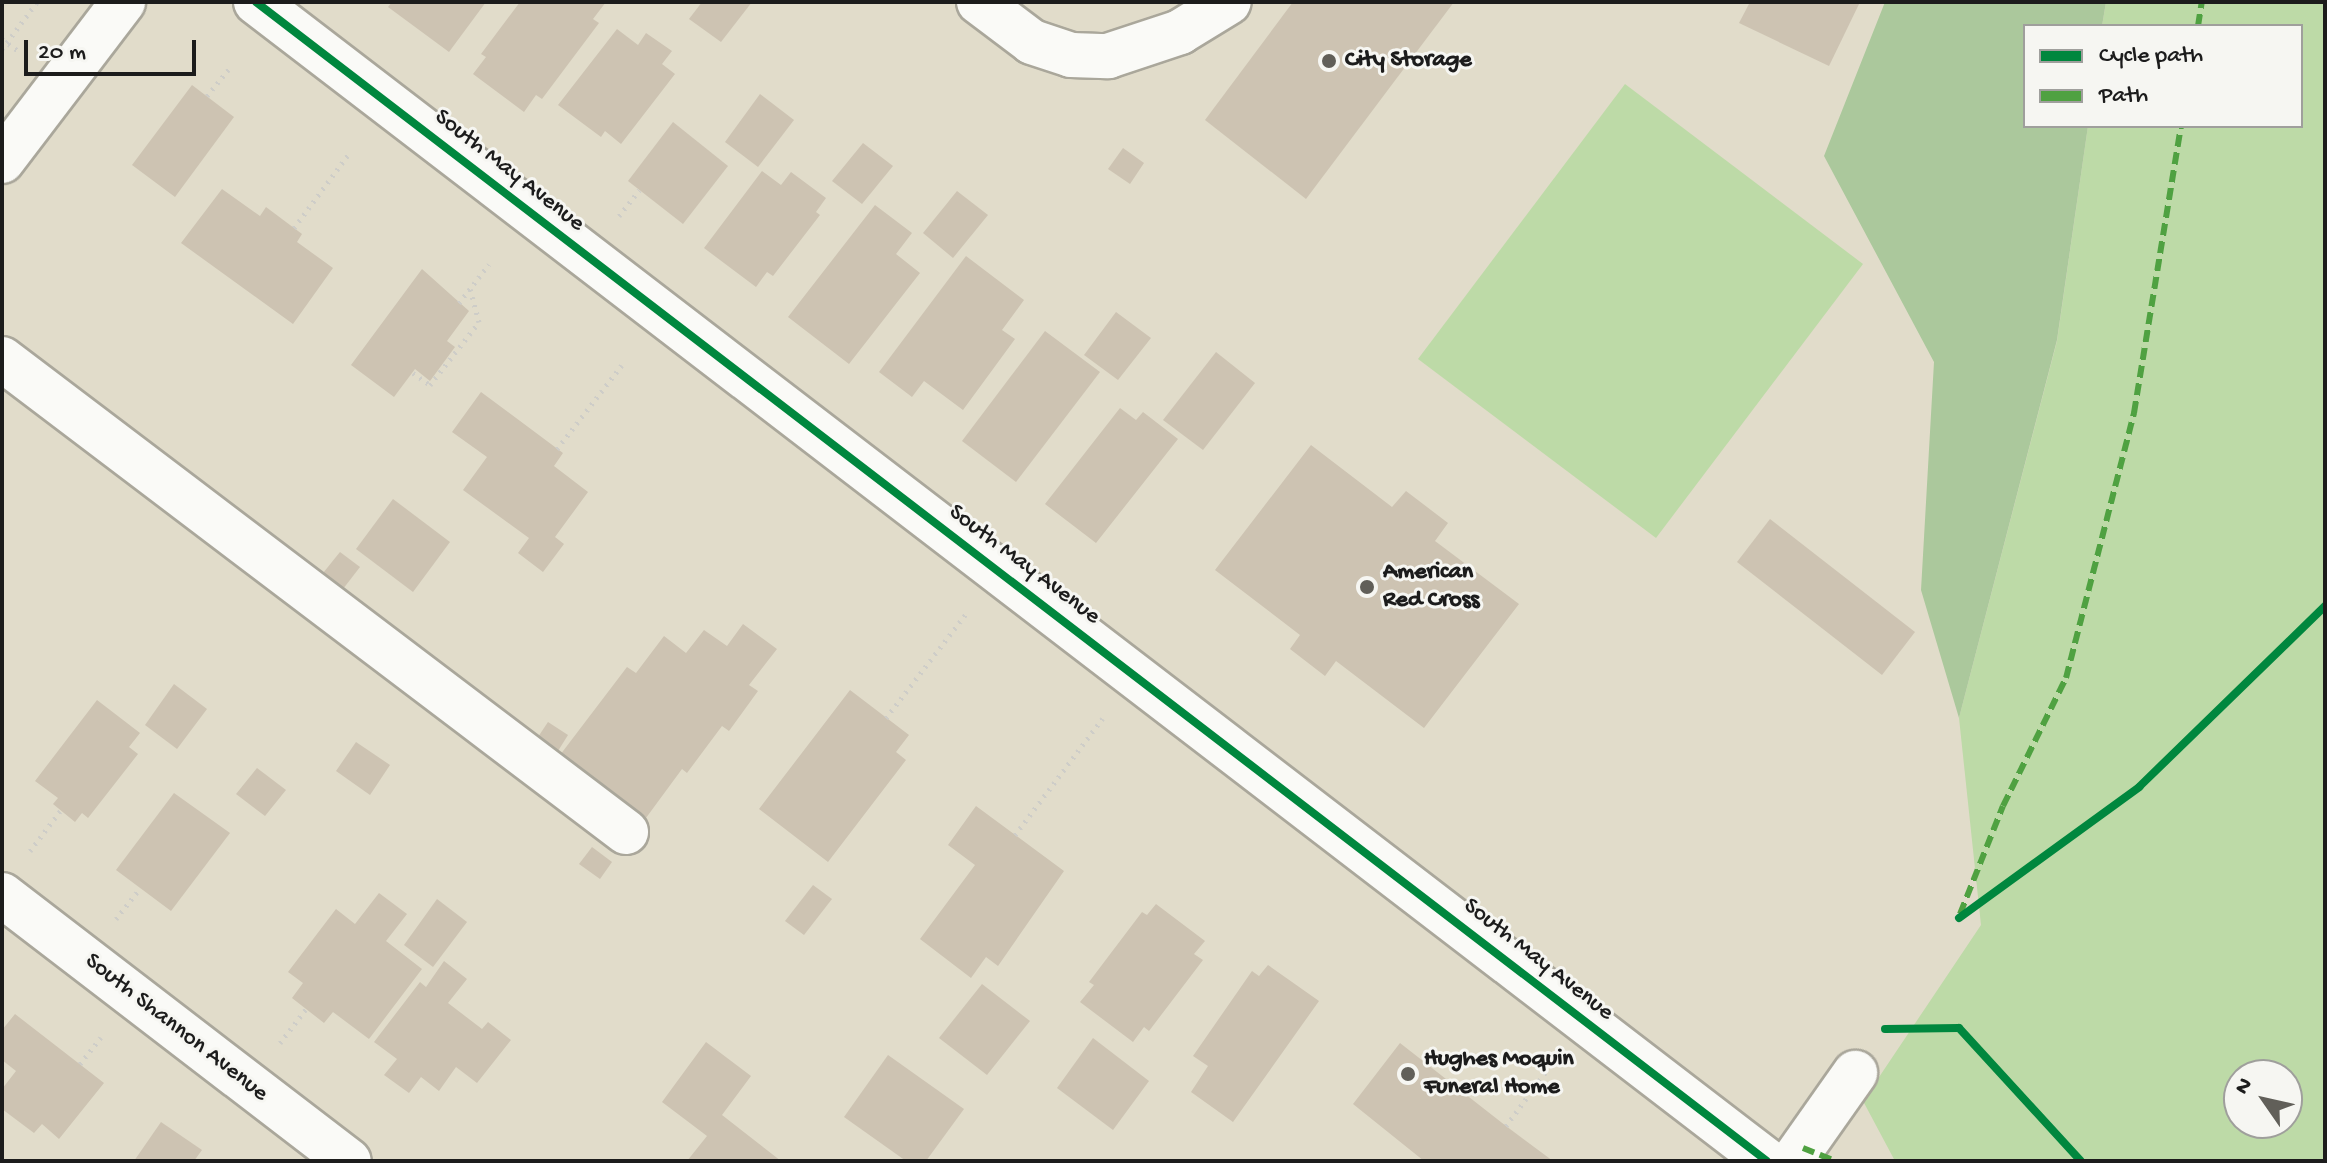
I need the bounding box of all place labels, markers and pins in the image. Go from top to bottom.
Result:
place label: City Storage [1345,47,1472,75]
marker: City Storage [1320,52,1338,70]
place label: American Red Cross [1383,559,1479,615]
marker: American Red Cross [1358,578,1376,596]
place label: Hughes Moquin Funeral Home [1424,1046,1574,1102]
marker: Hughes Moquin Funeral Home [1399,1065,1417,1083]

